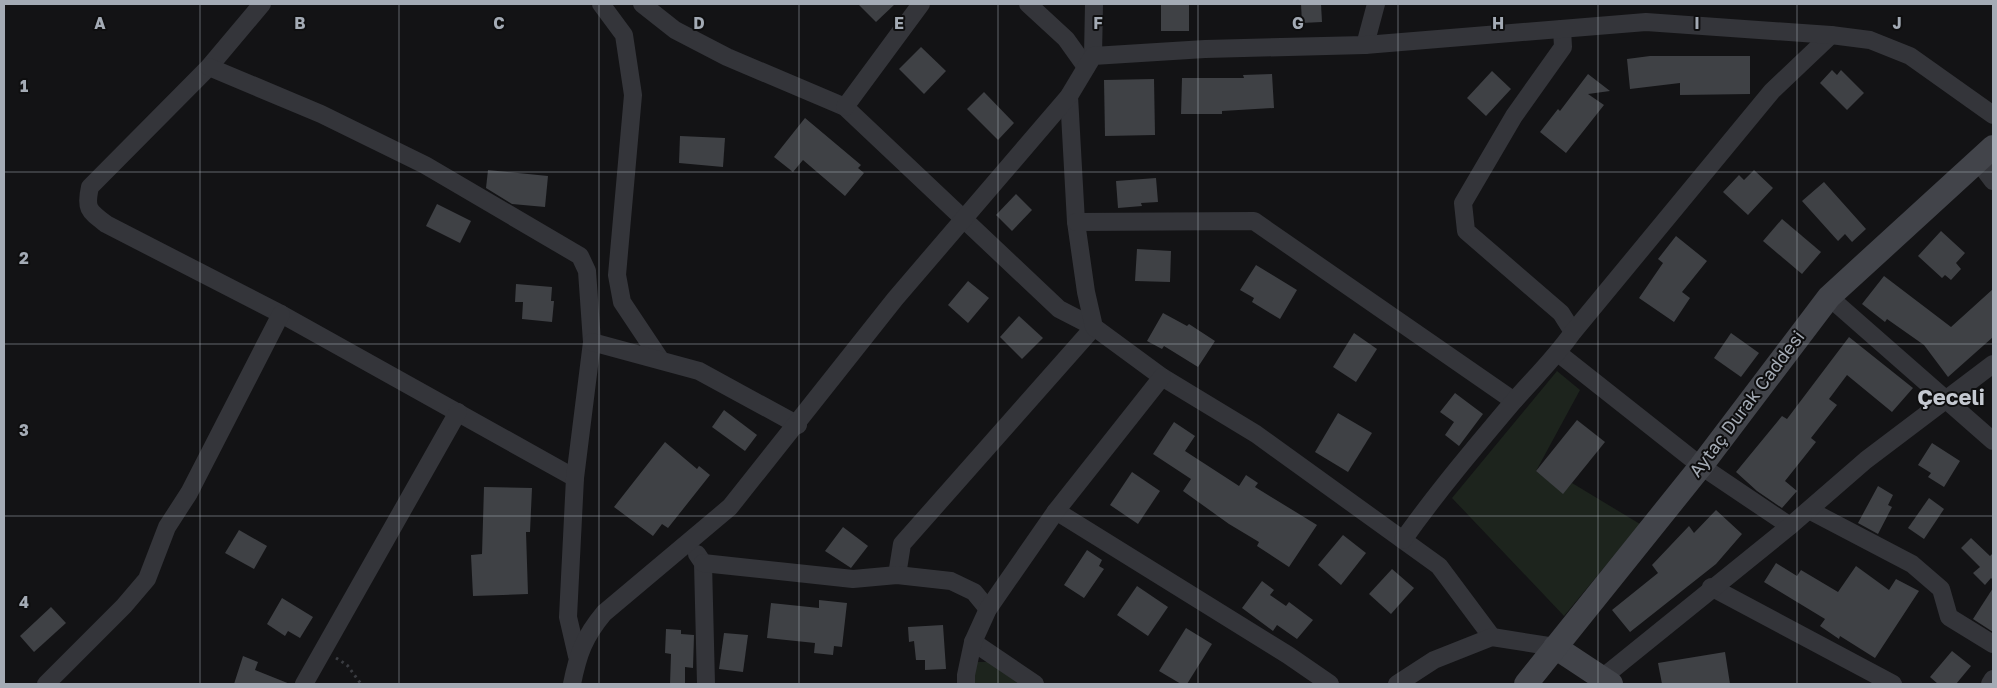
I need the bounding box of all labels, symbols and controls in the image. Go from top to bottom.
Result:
text: A [94,13,106,33]
text: B [294,13,306,33]
text: C [493,13,505,33]
text: D [693,13,705,33]
text: E [894,13,904,33]
text: F [1093,13,1103,33]
text: G [1292,13,1304,33]
text: H [1492,13,1504,33]
text: I [1694,13,1700,33]
text: J [1892,13,1902,33]
text: 1 [20,76,28,96]
text: 2 [19,248,29,268]
street label: Aytaç Durak Caddesi [1684,326,1808,481]
district label: Çeceli [1917,383,1985,410]
text: 3 [19,420,29,440]
text: 4 [19,592,29,612]

